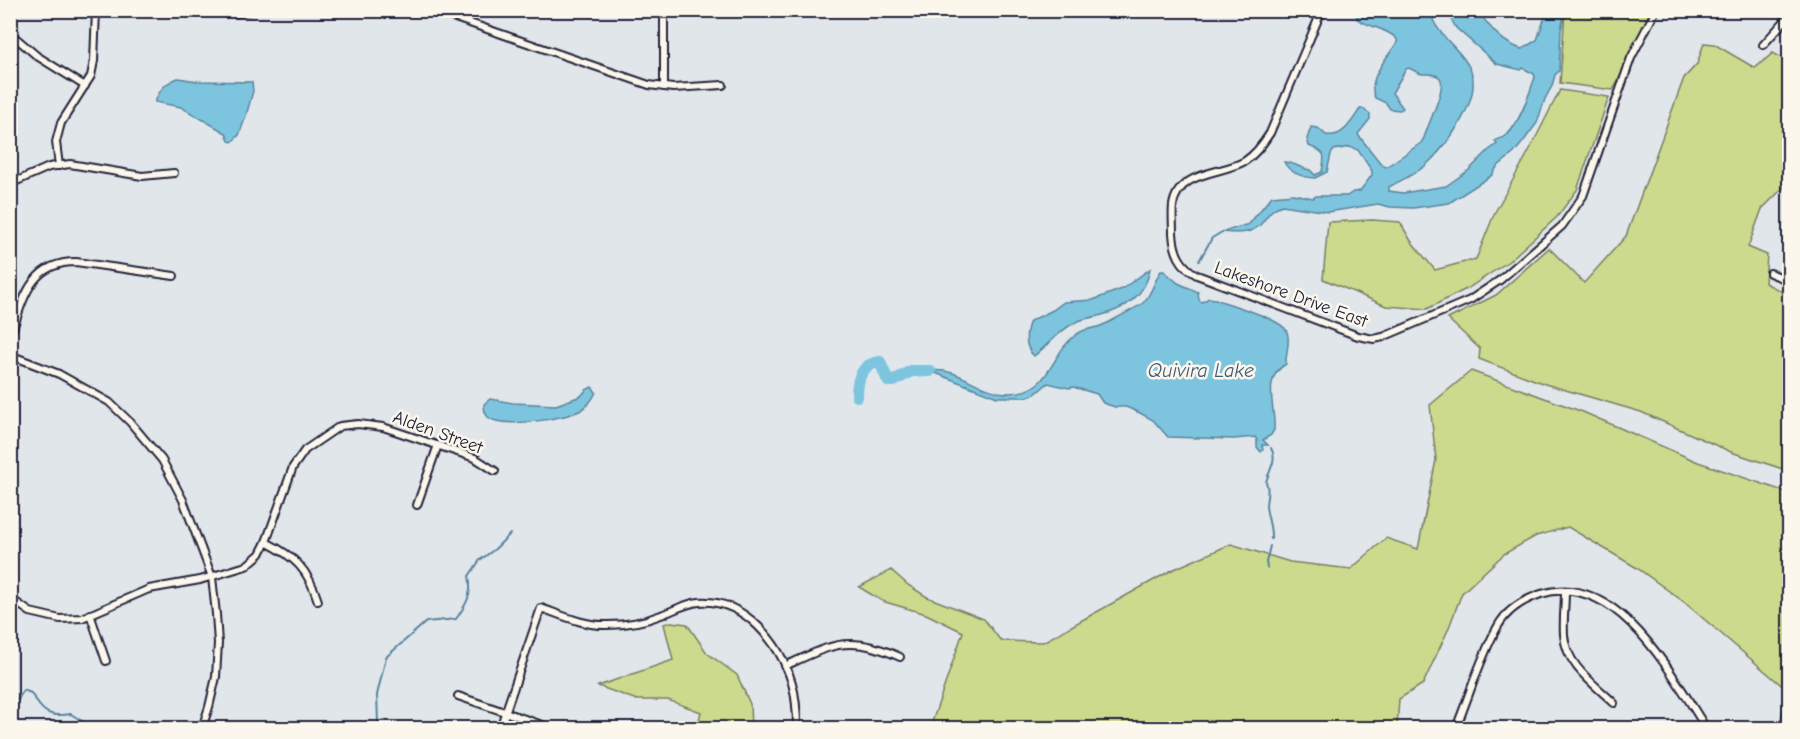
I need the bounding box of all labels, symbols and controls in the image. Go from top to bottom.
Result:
street label: Lakeshore Drive East [1211,257,1371,332]
water label: Quivira Lake [1148,359,1254,382]
street label: Alden Street [390,407,486,459]

